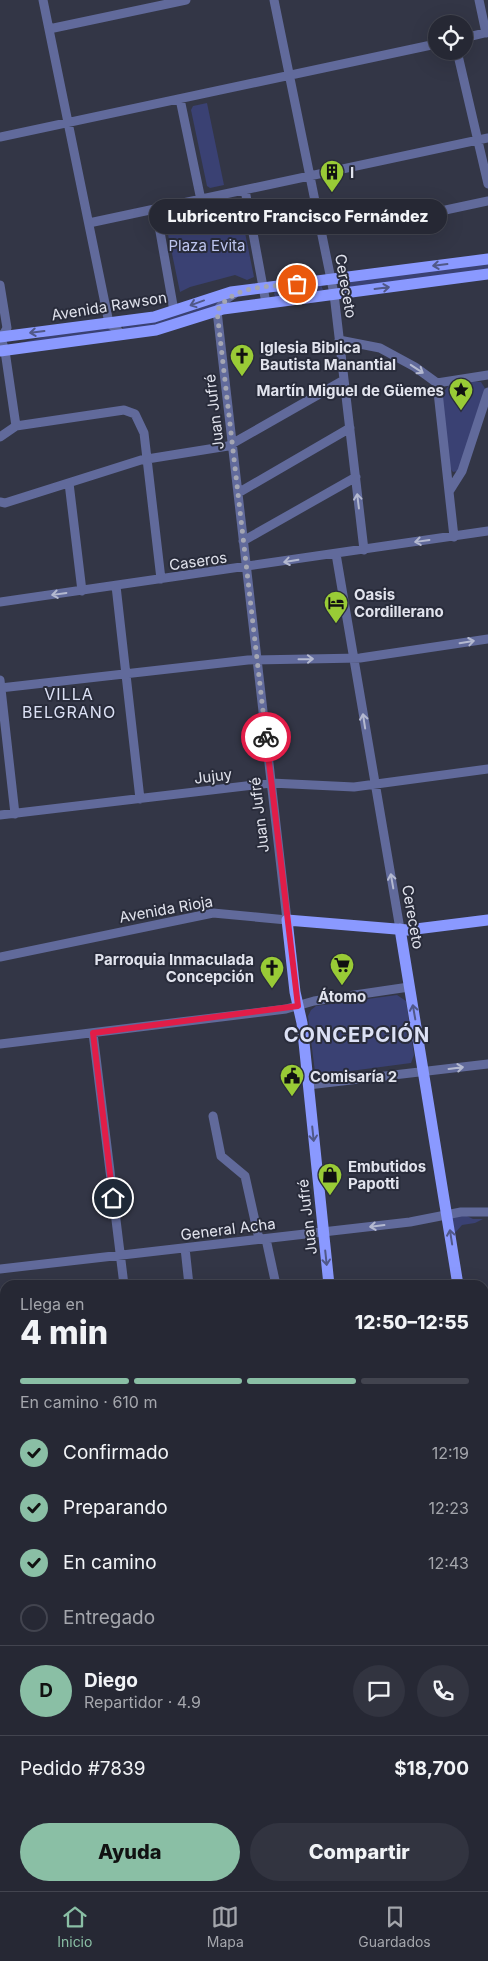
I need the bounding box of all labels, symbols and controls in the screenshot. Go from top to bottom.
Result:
map controls [428,15,473,60]
button: locate [428,15,473,60]
building icon: I [319,159,345,193]
place label: I [350,163,354,182]
callout: Lubricentro Francisco Fernández [148,199,446,234]
text: Lubricentro Francisco Fernández [168,206,428,226]
park label: Plaza Evita [168,236,246,255]
street label: Cereceto [331,252,361,320]
one-way arrow [432,260,448,270]
pin [276,263,318,305]
icon: bag [283,270,311,298]
one-way arrow [374,283,390,293]
street label: Avenida Rawson [50,287,168,325]
one-way arrow [189,299,205,308]
one-way arrow [30,327,46,337]
place label: Iglesia Biblica Bautista Manantial [260,338,396,374]
church icon: Iglesia Biblica Bautista Manantial [229,343,255,377]
one-way arrow [410,364,424,374]
street label: Juan Jufré [200,373,228,451]
place icon: Martín Miguel de Güemes [448,377,474,411]
place label: Martín Miguel de Güemes [257,381,444,400]
one-way arrow [353,494,363,510]
one-way arrow [415,536,431,546]
street label: Caseros [168,548,228,574]
one-way arrow [284,556,300,566]
place label: Oasis Cordillerano [354,585,444,621]
one-way arrow [52,589,68,599]
hotel icon: Oasis Cordillerano [323,590,349,624]
one-way arrow [459,637,475,647]
one-way arrow [297,654,313,664]
district label: VILLA BELGRANO [22,684,116,722]
courier [241,712,291,762]
one-way arrow [358,713,368,729]
icon: bike [252,723,280,751]
street label: Jujuy [193,764,234,788]
street label: Juan Jufré [245,776,273,854]
one-way arrow [386,874,396,890]
street label: Cereceto [398,883,428,951]
street label: Avenida Rioja [118,891,214,927]
place label: Parroquia Inmaculada Concepción [94,950,254,986]
supermarket icon: Átomo [329,952,355,986]
church icon: Parroquia Inmaculada Concepción [259,955,285,989]
place label: Átomo [318,987,366,1006]
one-way arrow [408,1004,418,1020]
district label: CONCEPCIÓN [284,1022,430,1047]
public building icon: Comisaría 2 [279,1063,305,1097]
one-way arrow [448,1063,464,1073]
place label: Comisaría 2 [310,1067,397,1086]
one-way arrow [308,1125,317,1141]
place label: Embutidos Papotti [348,1157,426,1193]
shop icon: Embutidos Papotti [317,1162,343,1196]
pin [92,1177,134,1219]
street label: Juan Jufré [293,1178,321,1256]
icon: home [99,1184,127,1212]
street label: General Acha [179,1214,277,1244]
one-way arrow [370,1221,386,1231]
one-way arrow [445,1229,455,1245]
one-way arrow [322,1250,331,1266]
text: Llega en [20,1294,84,1314]
text: 12:50–12:55 [355,1311,469,1334]
text: 4 min [20,1313,108,1352]
text: En camino · 610 m [20,1392,157,1412]
icon: check [20,1439,48,1467]
text: Confirmado [63,1441,169,1464]
text: 12:19 [432,1443,469,1463]
icon: check [20,1494,48,1522]
text: Preparando [63,1496,168,1519]
text: 12:23 [428,1498,469,1518]
icon: check [20,1549,48,1577]
text: En camino [63,1551,157,1574]
text: 12:43 [428,1553,469,1573]
text: Entregado [63,1606,155,1629]
button: chat [353,1665,405,1717]
button: phone [417,1665,469,1717]
text: Diego [84,1669,138,1692]
text: D [39,1679,53,1702]
text: Repartidor · 4.9 [84,1692,201,1712]
text: Pedido #7839 [20,1757,146,1780]
text: $18,700 [394,1757,469,1780]
button: Ayuda [20,1823,240,1881]
button: Compartir [250,1823,469,1881]
tab: Inicio [57,1903,92,1950]
tab: Mapa [207,1903,244,1950]
tab: Guardados [358,1903,431,1950]

